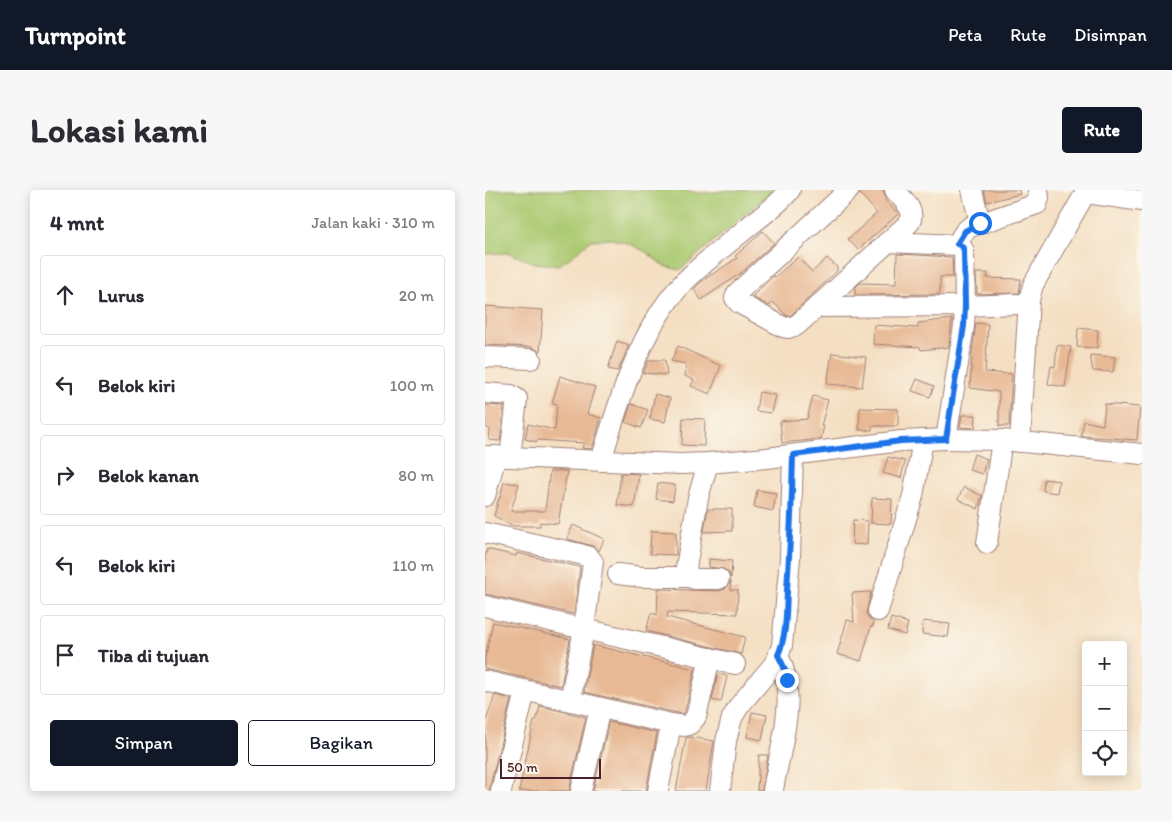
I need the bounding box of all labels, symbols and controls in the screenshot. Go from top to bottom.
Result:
text: Turnpoint [25,21,126,50]
text: Peta [948,24,982,46]
text: Rute [1010,24,1046,46]
text: Disimpan [1074,24,1147,46]
button: Rute [1062,107,1142,153]
text: Lokasi kami [30,109,208,151]
text: 4 mnt [50,210,104,235]
route start [969,212,992,235]
text: Jalan kaki · 310 m [312,213,435,232]
icon: ahead [51,281,79,309]
text: Lurus [98,284,144,307]
text: 20 m [399,286,434,305]
icon: left [51,371,79,399]
text: Belok kiri [98,374,175,397]
text: 100 m [390,376,434,395]
icon: right [51,461,79,489]
text: Belok kanan [98,464,199,487]
text: 80 m [398,466,434,485]
icon: left [51,551,79,579]
text: Belok kiri [98,554,175,577]
text: 110 m [392,556,434,575]
icon: arrive [51,641,79,669]
map controls [1082,641,1127,776]
button: + [1082,641,1127,686]
text: Tiba di tujuan [98,644,209,667]
route end [776,669,799,692]
button: − [1082,686,1127,731]
button: Simpan [50,720,238,766]
button: Bagikan [248,720,435,766]
button: locate [1082,731,1127,776]
scale bar [500,756,601,779]
text: 50 m [507,759,538,776]

